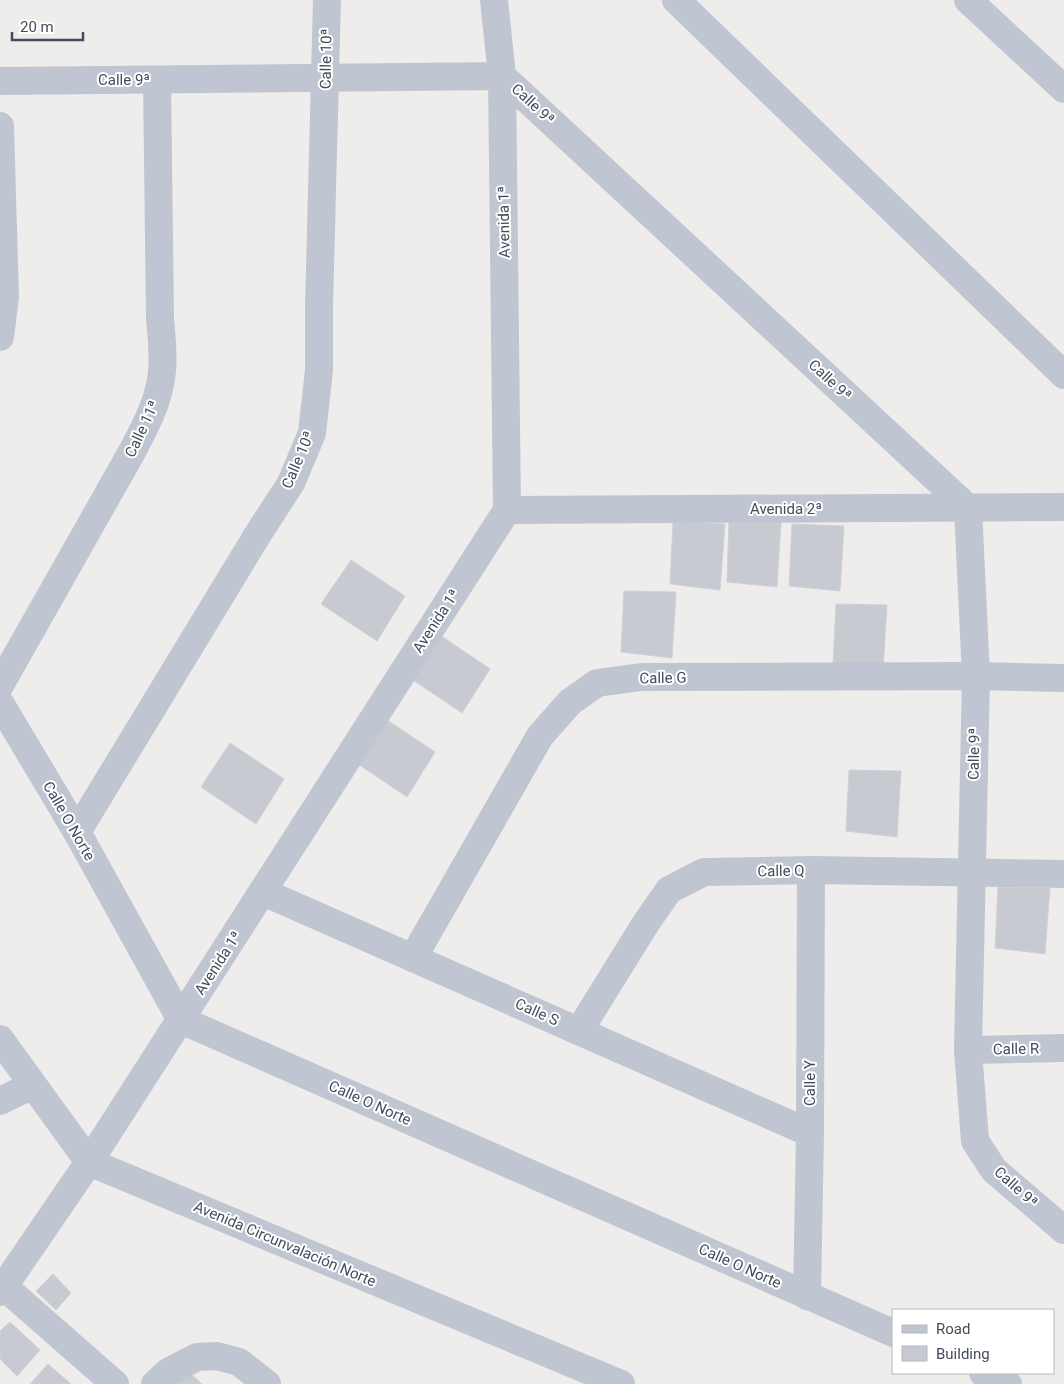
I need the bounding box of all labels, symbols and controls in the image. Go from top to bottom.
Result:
scale bar [12,10,84,42]
text: 20 m [20,18,54,36]
street label: Calle 10ª [316,29,336,89]
street label: Calle 9ª [98,71,150,89]
street label: Calle 9ª [508,80,558,128]
street label: Avenida 1ª [494,186,514,258]
street label: Calle 9ª [805,356,855,404]
street label: Calle 11ª [121,398,163,460]
street label: Calle 10ª [278,429,318,491]
street label: Avenida 2ª [750,500,822,518]
street label: Avenida 1ª [409,586,463,656]
street label: Calle G [639,669,687,687]
street label: Calle 9ª [965,728,983,780]
street label: Calle O Norte [39,778,99,864]
street label: Calle Q [757,862,805,880]
street label: Avenida 1ª [191,928,245,998]
street label: Calle S [512,994,562,1030]
street label: Calle R [993,1040,1039,1058]
street label: Calle Y [801,1060,819,1106]
street label: Calle O Norte [326,1077,414,1129]
street label: Calle 9ª [991,1163,1041,1211]
street label: Avenida Circunvalación Norte [191,1197,379,1291]
street label: Calle O Norte [696,1240,784,1292]
legend [892,1309,1054,1374]
text: Road [936,1320,970,1338]
text: Building [936,1345,990,1363]

